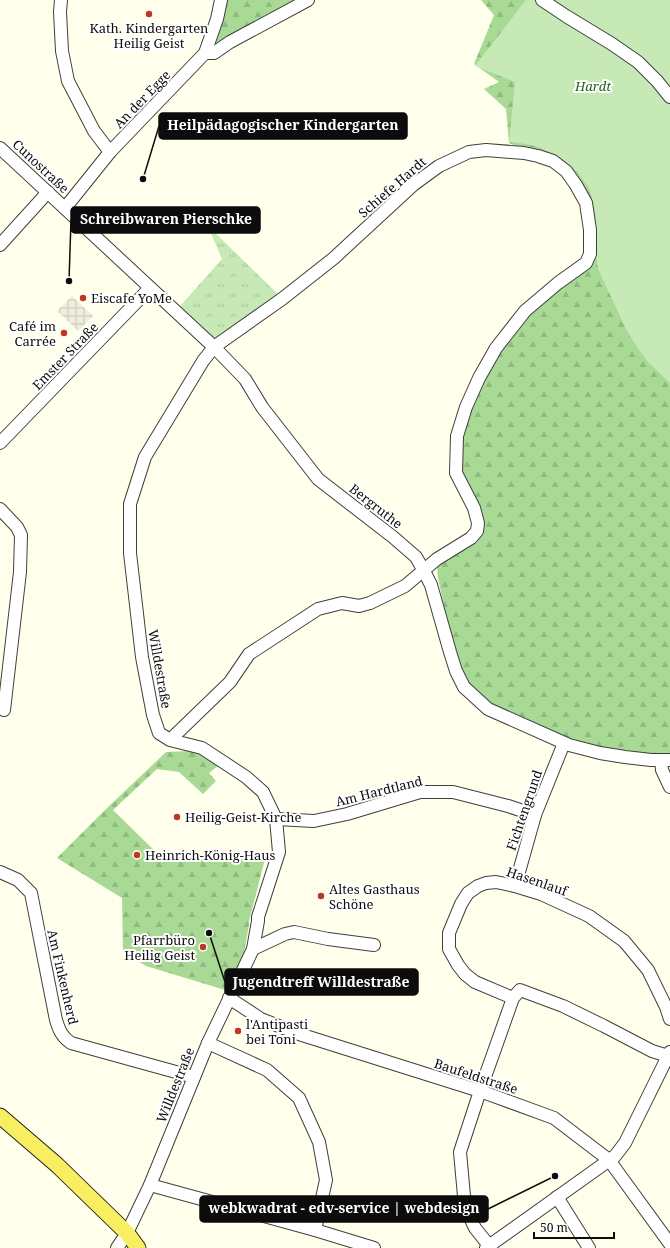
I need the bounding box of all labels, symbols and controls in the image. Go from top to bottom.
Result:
marker: Kath. Kindergarten Heilig Geist [144,9,154,19]
place label: Kath. Kindergarten Heilig Geist [90,19,209,52]
street label: An der Egge [110,66,174,132]
park label: Hardt [574,77,611,95]
callout: Heilpädagogischer Kindergarten [159,113,407,139]
text: Heilpädagogischer Kindergarten [167,115,399,134]
street label: Cunostraße [9,135,73,197]
street label: Schiefe Hardt [354,152,430,221]
callout: Schreibwaren Pierschke [71,207,260,233]
text: Schreibwaren Pierschke [80,209,252,228]
place label: Eiscafe YoMe [91,289,172,307]
marker: Eiscafe YoMe [78,293,88,303]
place label: Café im Carrée [9,317,56,350]
street label: Emster Straße [28,318,102,394]
marker: Café im Carrée [59,328,69,338]
street label: Bergruthe [346,480,406,532]
street label: Willdestraße [144,628,176,710]
street label: Fichtengrund [502,767,546,853]
street label: Am Hardtland [334,772,424,810]
place label: Heilig-Geist-Kirche [185,808,302,826]
marker: Heilig-Geist-Kirche [172,812,182,822]
place label: Heinrich-König-Haus [145,846,276,864]
marker: Heinrich-König-Haus [132,850,142,860]
street label: Hasenlauf [504,862,571,900]
place label: Altes Gasthaus Schöne [329,880,420,913]
marker: Altes Gasthaus Schöne [316,891,326,901]
street label: Am Finkenherd [43,928,83,1026]
place label: Pfarrbüro Heilig Geist [124,931,195,964]
marker: Pfarrbüro Heilig Geist [198,942,208,952]
callout: Jugendtreff Willdestraße [225,969,418,995]
text: Jugendtreff Willdestraße [231,972,410,991]
place label: l'Antipasti bei Toni [246,1015,308,1048]
marker: l'Antipasti bei Toni [233,1026,243,1036]
street label: Willdestraße [152,1045,198,1125]
street label: Baufeldstraße [432,1054,520,1098]
callout: webkwadrat - edv-service | webdesign [200,1196,488,1222]
text: webkwadrat - edv-service | webdesign [207,1198,480,1217]
scale bar [534,1214,614,1240]
text: 50 m [540,1219,568,1236]

